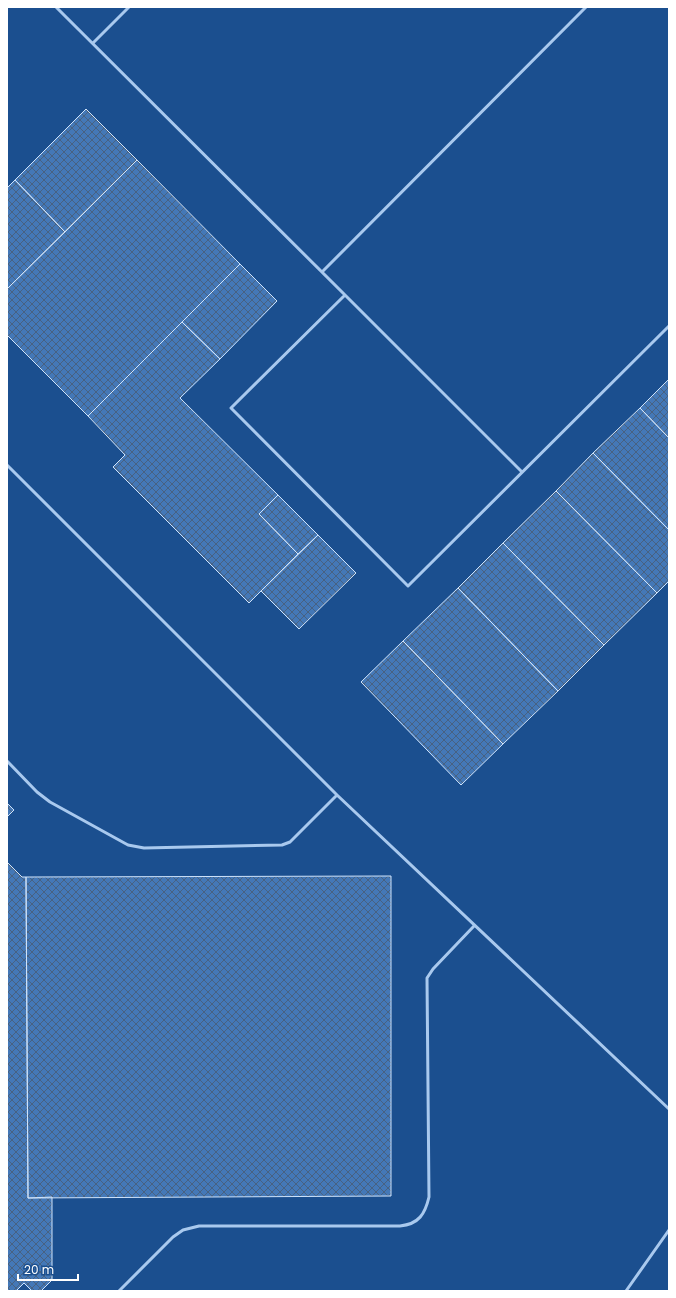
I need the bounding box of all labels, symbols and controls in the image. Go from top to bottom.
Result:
scale bar [18,1256,78,1282]
text: 20 m [24,1261,54,1278]

